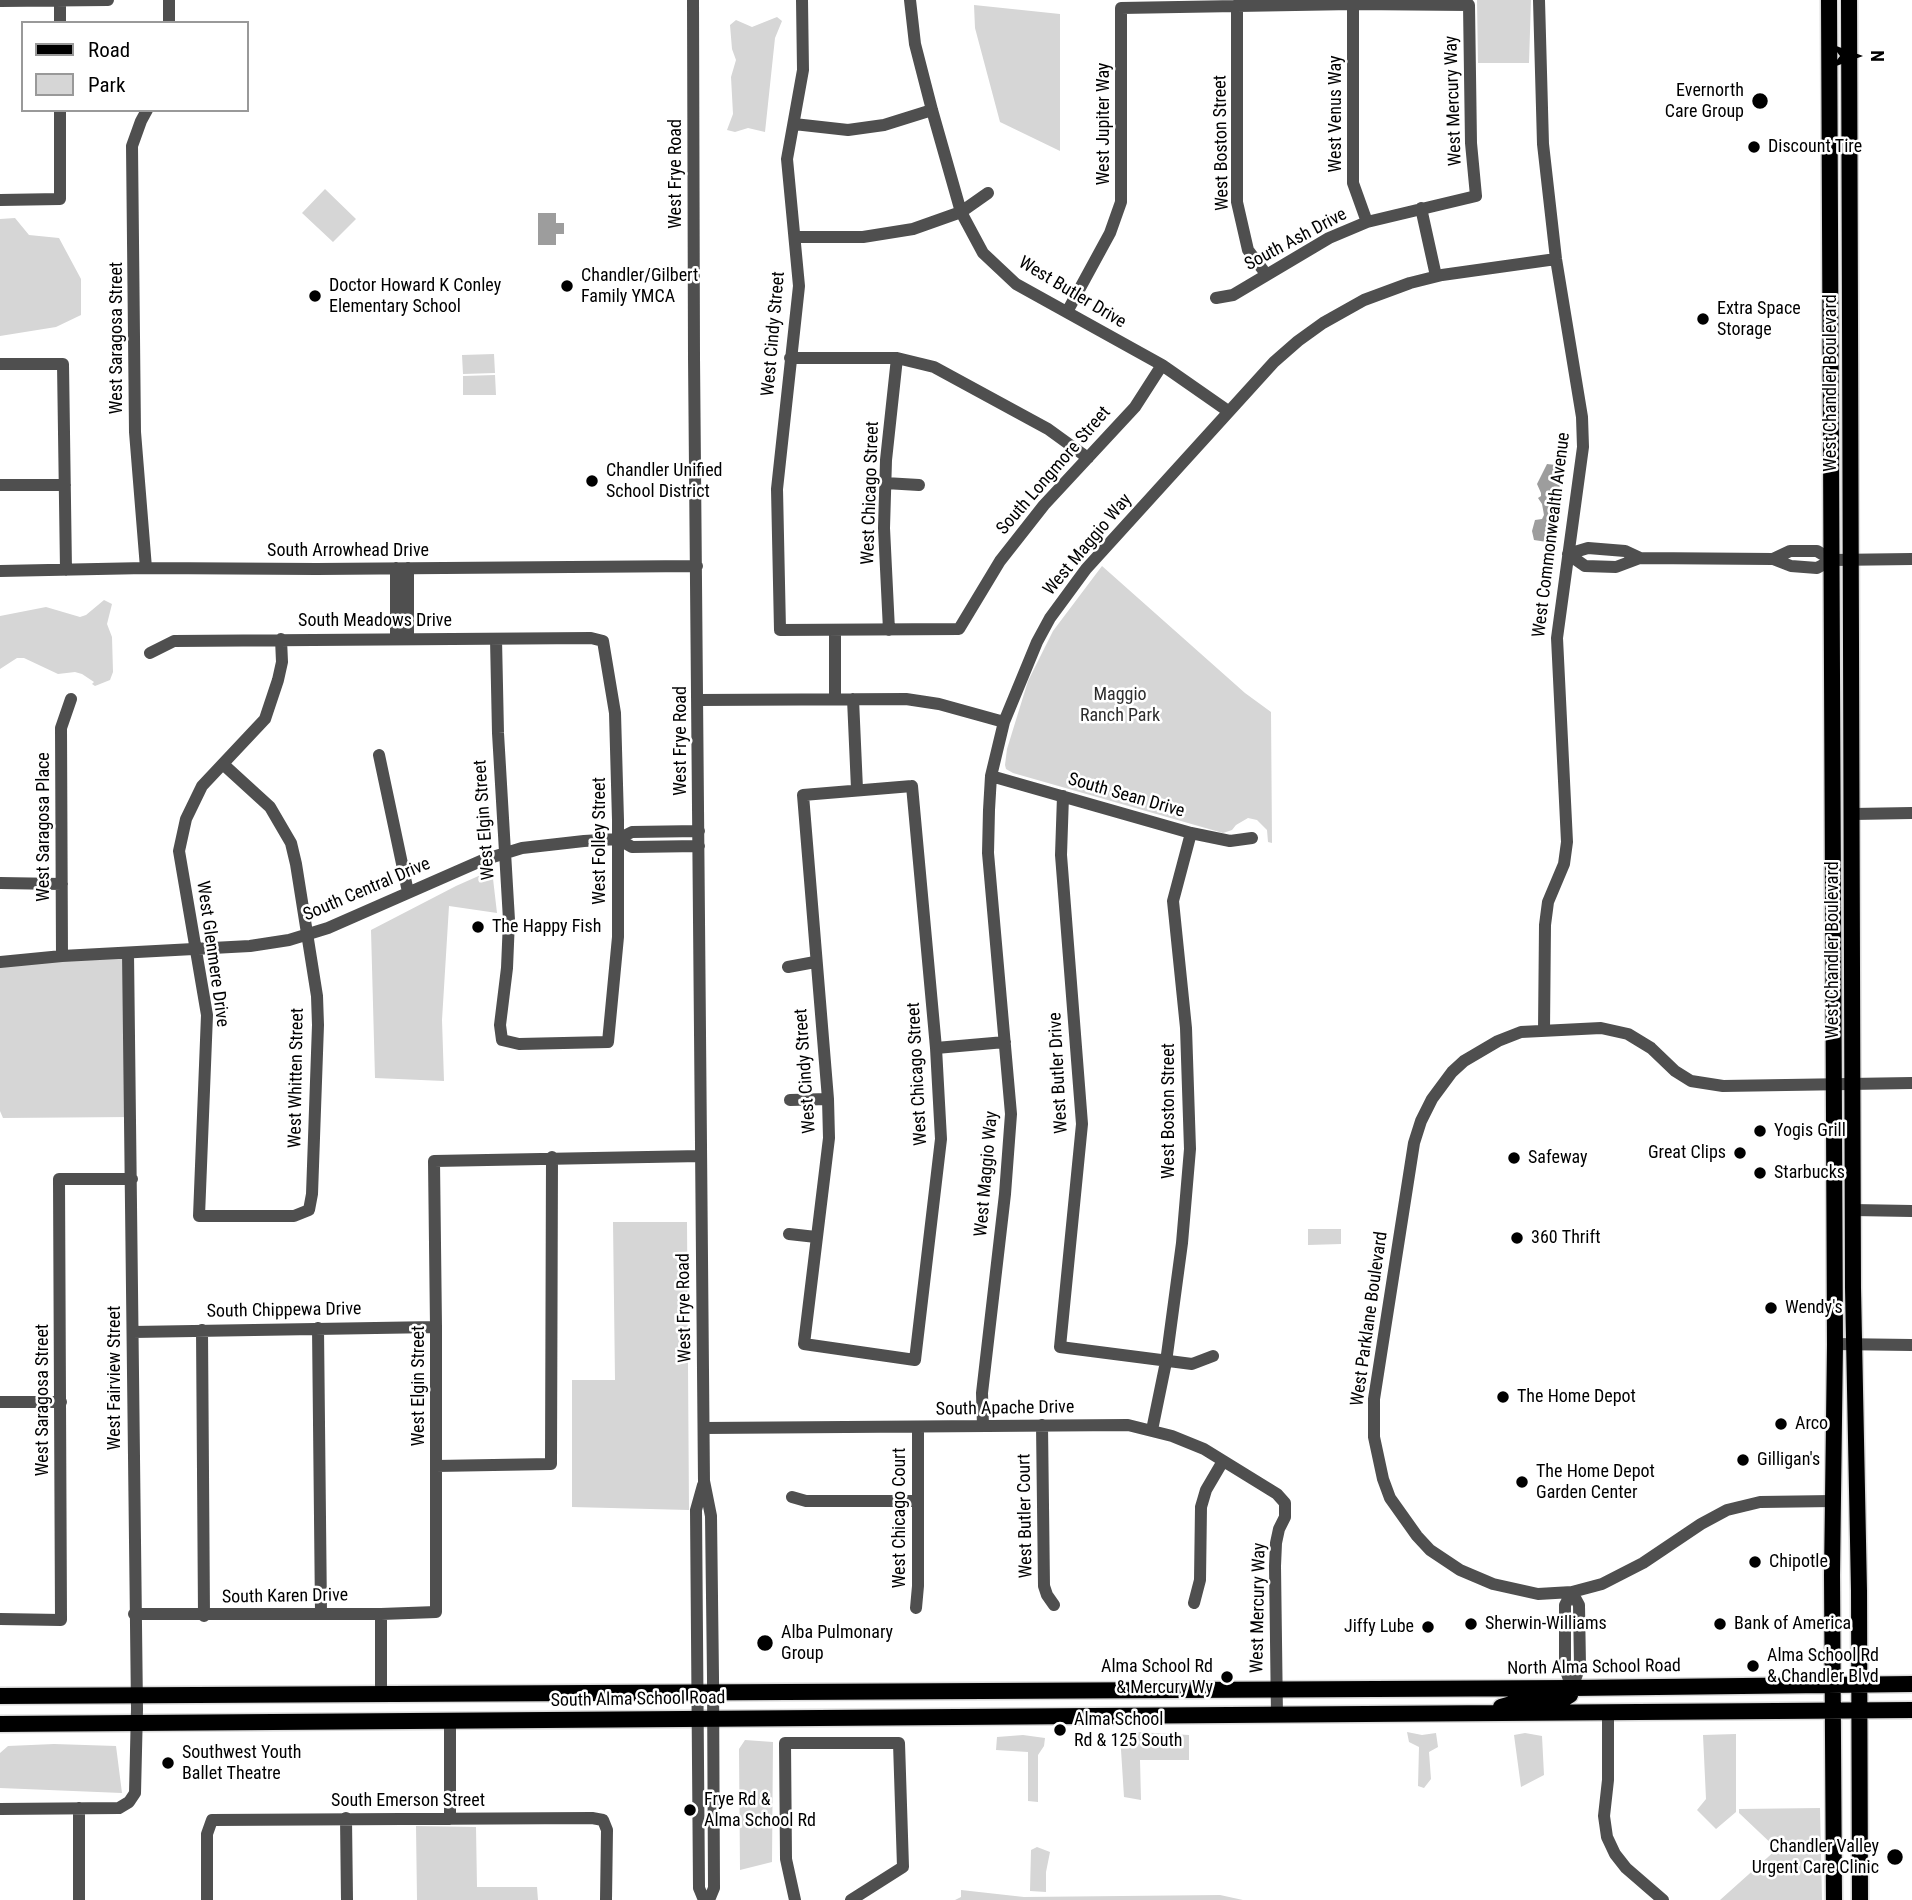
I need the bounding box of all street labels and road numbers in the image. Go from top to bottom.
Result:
street label: West Mercury Way [1441,35,1467,167]
street label: West Venus Way [1325,56,1347,172]
street label: West Jupiter Way [1093,63,1115,185]
street label: West Boston Street [1210,75,1234,211]
street label: West Frye Road [665,119,687,229]
street label: South Ash Drive [1241,204,1351,276]
street label: West Butler Drive [1014,252,1130,334]
street label: West Saragosa Street [106,262,128,414]
street label: West Cindy Street [758,271,790,397]
street label: West Chandler Boulevard [1820,294,1842,472]
street label: South Longmore Street [992,402,1116,540]
street label: West Chicago Street [858,421,884,565]
street label: West Commonwealth Avenue [1529,431,1575,639]
street label: West Maggio Way [1039,490,1137,600]
street label: South Arrowhead Drive [267,540,429,562]
street label: South Meadows Drive [298,610,452,632]
street label: West Frye Road [670,686,692,796]
street label: West Saragosa Place [33,752,55,902]
street label: West Elgin Street [470,759,500,881]
street label: South Sean Drive [1065,769,1187,823]
street label: West Folley Street [589,777,611,905]
street label: South Central Drive [300,854,434,926]
street label: West Chandler Boulevard [1822,861,1844,1039]
street label: West Glenmere Drive [191,880,233,1028]
street label: West Chicago Street [903,1002,933,1146]
street label: West Whitten Street [285,1008,309,1148]
street label: West Cindy Street [791,1008,821,1134]
street label: West Butler Drive [1045,1012,1073,1134]
street label: West Boston Street [1158,1043,1180,1179]
street label: West Maggio Way [971,1110,1003,1238]
street label: West Parklane Boulevard [1347,1230,1393,1408]
street label: West Frye Road [673,1253,697,1363]
street label: South Chippewa Drive [206,1299,362,1323]
street label: West Fairview Street [104,1306,126,1450]
street label: West Saragosa Street [32,1324,54,1476]
street label: West Elgin Street [408,1326,430,1446]
street label: South Apache Drive [936,1397,1074,1421]
street label: West Chicago Court [889,1448,911,1588]
street label: West Butler Court [1014,1453,1038,1579]
street label: West Mercury Way [1247,1543,1271,1673]
street label: South Karen Drive [222,1585,348,1609]
street label: North Alma School Road [1507,1656,1681,1680]
street label: South Alma School Road [550,1688,726,1712]
street label: South Emerson Street [331,1790,485,1812]

